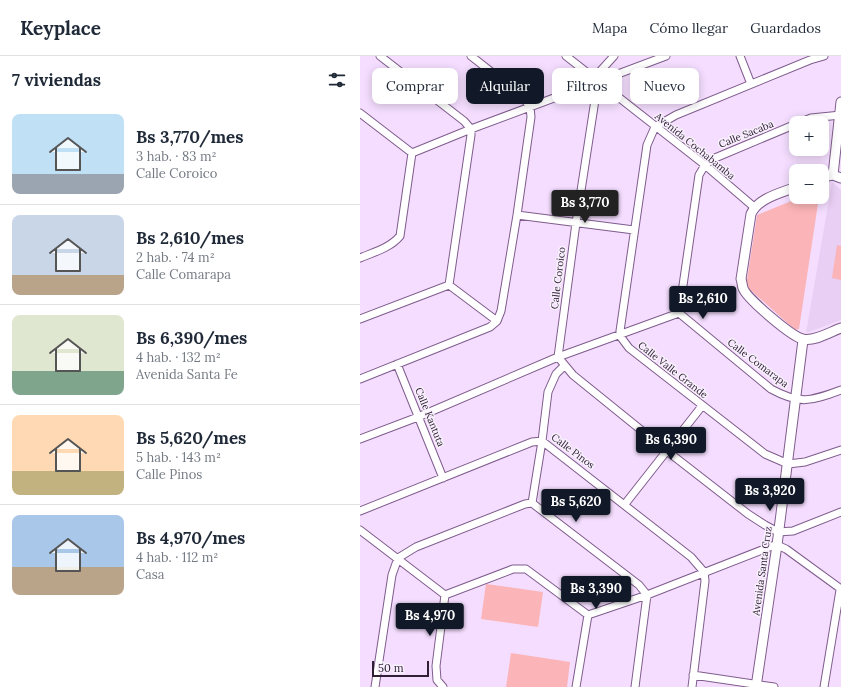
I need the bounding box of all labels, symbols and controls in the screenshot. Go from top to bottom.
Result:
text: Keyplace [20,16,101,40]
text: Mapa [592,19,628,37]
text: Cómo llegar [650,19,728,37]
text: Guardados [750,19,821,37]
chip: Comprar [372,68,458,104]
chip: Alquilar [466,68,544,104]
chip: Filtros [552,68,622,104]
chip: Nuevo [630,68,699,104]
text: 7 viviendas [12,69,101,91]
icon: filters [326,69,348,91]
street label: Avenida Cochabamba [652,109,738,182]
map controls [789,116,829,204]
button: + [789,116,829,156]
street label: Calle Sacaba [717,117,775,151]
text: Bs 3,770/mes [136,126,243,148]
icon: home [44,130,92,178]
text: 3 hab. · 83 m² [136,148,217,165]
button: − [789,164,829,204]
text: Calle Coroico [136,165,217,182]
pin: Bs 3,770 [544,190,626,224]
text: Bs 3,770 [560,194,610,211]
text: Bs 2,610/mes [136,227,244,249]
icon: home [44,231,92,279]
street label: Calle Coroico [548,246,568,310]
text: 2 hab. · 74 m² [136,249,215,266]
text: Calle Comarapa [136,266,231,283]
pin: Bs 2,610 [662,286,744,320]
text: Bs 2,610 [678,290,728,307]
text: Bs 6,390/mes [136,327,247,349]
icon: home [44,331,92,379]
street label: Calle Comarapa [725,336,791,390]
street label: Calle Valle Grande [635,339,711,402]
text: 4 hab. · 132 m² [136,349,221,366]
text: Avenida Santa Fe [136,366,238,383]
street label: Calle Kantuta [412,386,448,448]
text: Bs 5,620/mes [136,427,246,449]
pin: Bs 6,390 [630,427,712,461]
street label: Calle Pinos [549,430,598,472]
icon: home [44,431,92,479]
text: Bs 6,390 [645,431,697,448]
text: 5 hab. · 143 m² [136,449,221,466]
text: Calle Pinos [136,466,202,483]
pin: Bs 3,920 [729,478,811,512]
text: Bs 3,920 [744,482,796,499]
pin: Bs 5,620 [535,489,617,523]
text: Bs 5,620 [550,493,602,510]
street label: Avenida Santa Cruz [749,526,775,617]
text: Bs 4,970/mes [136,527,245,549]
icon: home [44,531,92,579]
text: 4 hab. · 112 m² [136,549,218,566]
text: Casa [136,566,165,583]
pin: Bs 3,390 [555,576,637,610]
text: Bs 3,390 [570,580,622,597]
pin: Bs 4,970 [389,603,471,637]
text: Bs 4,970 [405,607,455,624]
scale bar [372,659,429,678]
text: 50 m [378,661,404,675]

